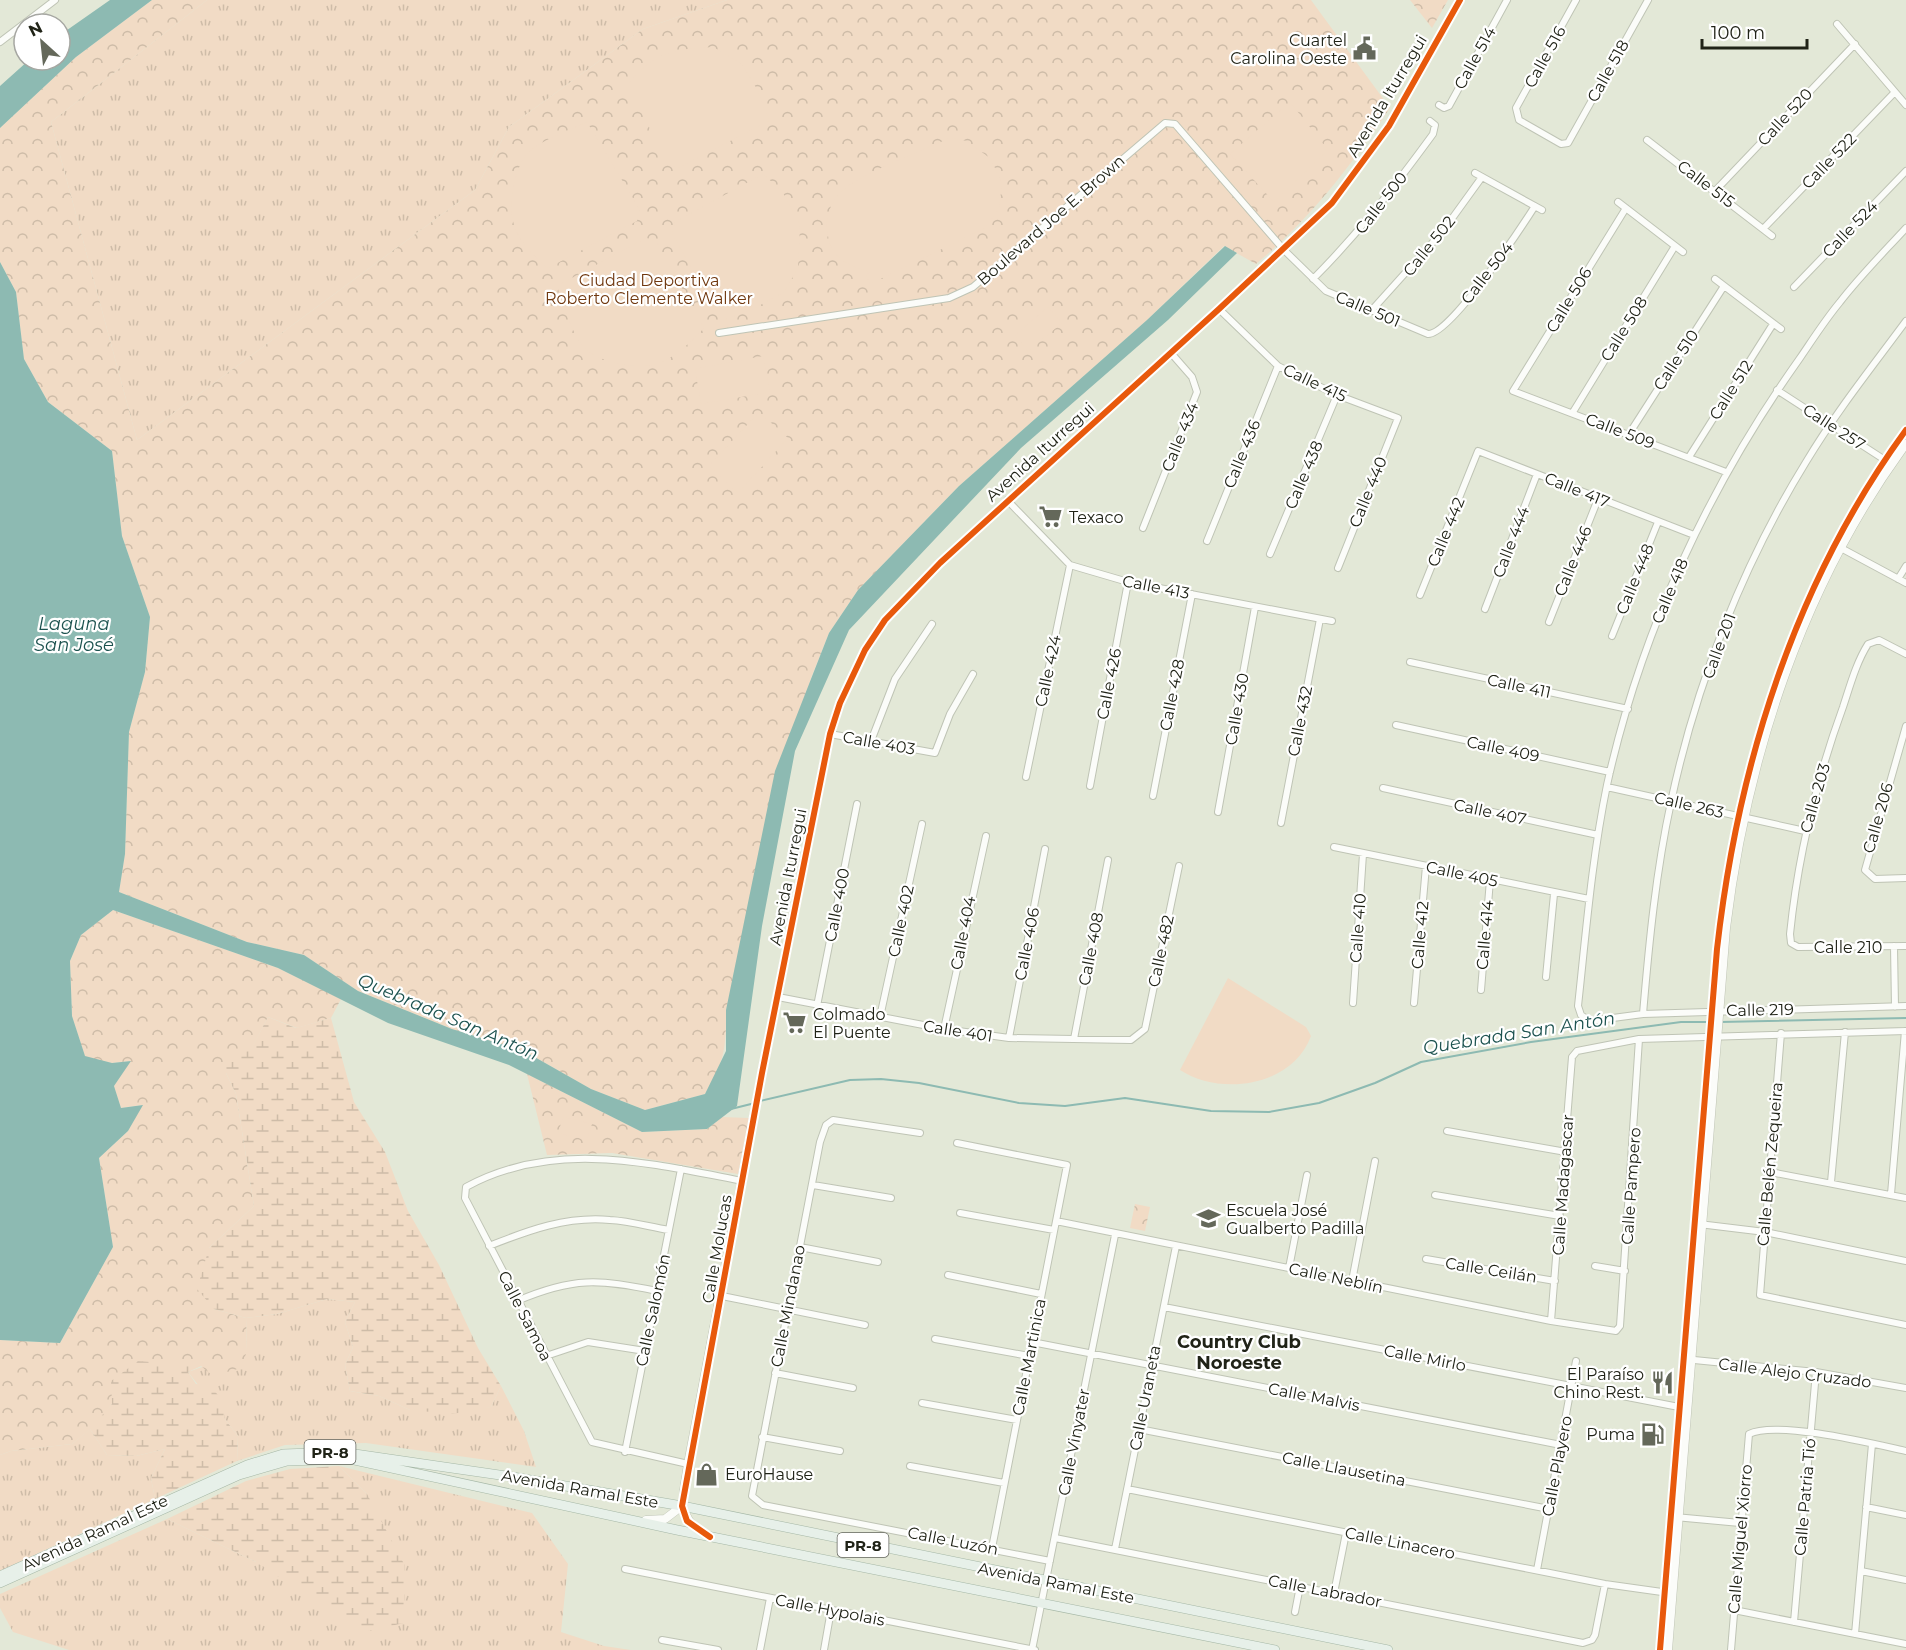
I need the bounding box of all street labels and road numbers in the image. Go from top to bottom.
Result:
street label: Calle 514 [1450,23,1500,93]
street label: Calle 516 [1520,23,1570,91]
street label: Avenida Iturregui [1343,32,1431,160]
street label: Calle 518 [1583,37,1633,105]
street label: Calle 520 [1754,84,1816,150]
street label: Calle 522 [1798,129,1860,193]
street label: Boulevard Joe E. Brown [973,151,1129,289]
street label: Calle 515 [1674,156,1738,212]
street label: Calle 500 [1351,168,1411,238]
street label: Calle 524 [1818,196,1882,261]
street label: Calle 502 [1399,212,1459,280]
street label: Calle 504 [1457,238,1517,308]
street label: Calle 506 [1542,264,1596,336]
street label: Calle 501 [1333,287,1403,331]
street label: Calle 508 [1597,293,1651,365]
street label: Calle 510 [1649,326,1703,394]
street label: Calle 512 [1705,357,1757,423]
street label: Calle 415 [1280,360,1350,406]
street label: Avenida Iturregui [982,398,1098,506]
street label: Calle 434 [1158,399,1203,474]
street label: Calle 257 [1799,400,1869,454]
street label: Calle 509 [1583,409,1657,453]
street label: Calle 436 [1220,417,1264,491]
street label: Calle 438 [1281,438,1327,512]
street label: Calle 440 [1345,454,1391,530]
street label: Calle 417 [1542,468,1612,512]
street label: Calle 442 [1423,494,1469,570]
street label: Calle 444 [1489,503,1533,580]
street label: Calle 446 [1550,523,1596,599]
street label: Calle 448 [1612,541,1658,617]
street label: Calle 418 [1648,555,1692,627]
street label: Calle 413 [1121,571,1191,603]
street label: Calle 201 [1698,611,1740,681]
street label: Calle 424 [1031,633,1065,709]
street label: Calle 426 [1093,646,1125,721]
street label: Calle 428 [1156,657,1188,733]
street label: Calle 411 [1485,670,1553,702]
street label: Calle 430 [1221,671,1253,747]
street label: Calle 432 [1284,684,1316,758]
street label: Calle 403 [841,727,917,759]
street label: Calle 409 [1465,732,1541,766]
street label: Calle 203 [1796,761,1834,835]
street label: Calle 206 [1859,780,1897,855]
street label: Calle 263 [1652,788,1726,822]
street label: Calle 407 [1452,795,1528,829]
street label: Avenida Iturregui [765,807,811,947]
street label: Calle 405 [1424,857,1500,891]
street label: Calle 400 [821,866,853,944]
street label: Calle 402 [884,883,918,959]
street label: Calle 410 [1346,893,1370,963]
street label: Calle 404 [947,894,980,972]
street label: Calle 414 [1473,899,1498,971]
street label: Calle 412 [1408,900,1432,970]
street label: Calle 406 [1011,906,1043,982]
street label: Calle 408 [1075,911,1107,987]
street label: Calle 482 [1144,913,1178,989]
street label: Calle 210 [1814,938,1882,957]
street label: Calle 219 [1726,1000,1794,1020]
street label: Calle 401 [922,1016,994,1046]
street label: Calle Belén Zequeira [1753,1081,1787,1247]
street label: Calle Madagascar [1549,1114,1577,1256]
street label: Calle Pampero [1617,1127,1645,1245]
street label: Calle Molucas [698,1193,736,1305]
street label: Calle Mindanao [767,1243,809,1369]
street label: Calle Salomón [632,1252,674,1368]
street label: Calle Ceilán [1444,1253,1538,1287]
street label: Calle Neblín [1287,1259,1385,1297]
street label: Calle Samoa [494,1268,556,1364]
street label: Calle Martinica [1008,1297,1050,1417]
street label: Calle Mirlo [1382,1341,1468,1375]
street label: Calle Uraneta [1125,1344,1165,1452]
street label: Calle Alejo Cruzado [1717,1354,1873,1392]
street label: Calle Malvis [1267,1379,1362,1415]
street label: Calle Vinyater [1054,1387,1094,1497]
street label: Calle Playero [1538,1414,1576,1518]
street label: Calle Patria Tió [1790,1437,1820,1557]
road number: PR-8 [304,1440,356,1464]
street label: Calle Llausetina [1281,1448,1407,1490]
street label: Calle Miguel Xiorro [1724,1463,1756,1615]
street label: Avenida Ramal Este [500,1466,660,1512]
street label: Avenida Ramal Este [19,1491,171,1575]
street label: Calle Luzón [906,1523,1000,1559]
street label: Calle Linacero [1343,1523,1457,1563]
road number: PR-8 [838,1533,888,1557]
street label: Avenida Ramal Este [976,1559,1136,1607]
street label: Calle Labrador [1267,1571,1383,1611]
street label: Calle Hypolais [773,1590,887,1630]

